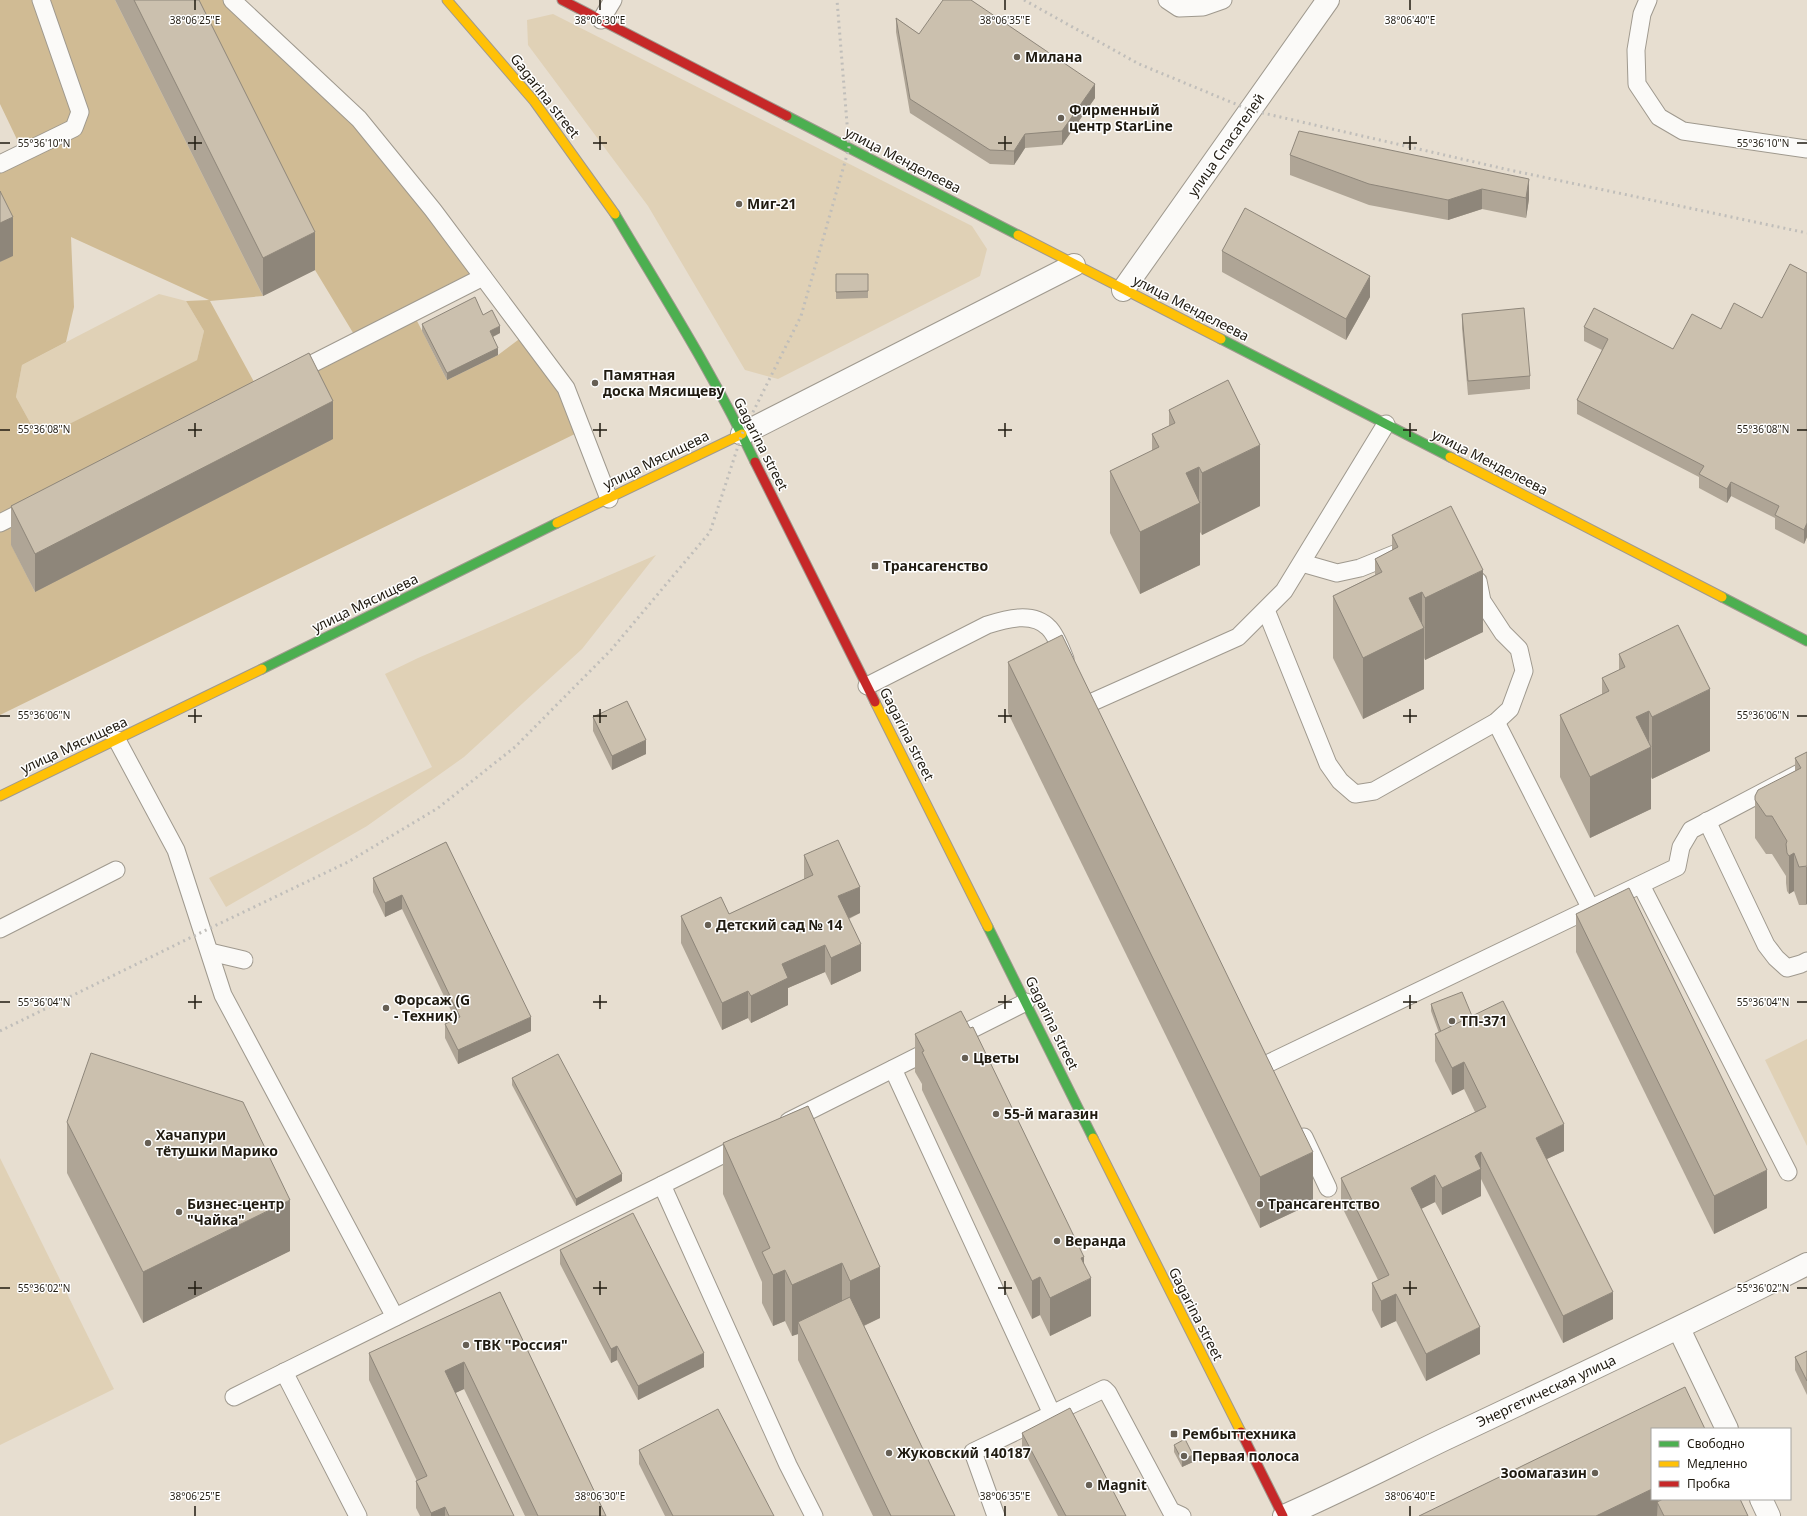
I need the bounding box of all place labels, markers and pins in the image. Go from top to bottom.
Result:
place label: Милана [1025,47,1082,66]
marker: Милана [1012,52,1022,62]
place label: Фирменный центр StarLine [1069,100,1173,135]
marker: Фирменный центр StarLine [1056,113,1066,123]
place label: Миг-21 [747,194,797,213]
marker: Миг-21 [734,199,744,209]
place label: Памятная доска Мясищеву [603,365,724,400]
marker: Памятная доска Мясищеву [590,378,600,388]
place label: Трансагенство [883,556,988,575]
marker: Трансагенство [870,561,880,571]
place label: Детский сад № 14 [716,915,843,934]
marker: Детский сад № 14 [703,920,713,930]
place label: Форсаж (G - Техник) [394,990,470,1025]
marker: Форсаж (G - Техник) [381,1003,391,1013]
place label: ТП-371 [1460,1011,1507,1030]
marker: ТП-371 [1447,1016,1457,1026]
place label: Цветы [973,1048,1019,1067]
marker: Цветы [960,1053,970,1063]
place label: 55-й магазин [1004,1104,1098,1123]
marker: 55-й магазин [991,1109,1001,1119]
place label: Хачапури тётушки Марико [156,1125,278,1160]
marker: Хачапури тётушки Марико [143,1138,153,1148]
place label: Бизнес-центр "Чайка" [187,1194,284,1229]
place label: Трансагентство [1268,1194,1380,1213]
marker: Трансагентство [1255,1199,1265,1209]
marker: Бизнес-центр "Чайка" [174,1207,184,1217]
place label: Веранда [1065,1231,1126,1250]
marker: Веранда [1052,1236,1062,1246]
place label: ТВК "Россия" [474,1335,568,1354]
marker: ТВК "Россия" [461,1340,471,1350]
place label: Рембыттехника [1182,1424,1296,1443]
marker: Рембыттехника [1169,1429,1179,1439]
place label: Жуковский 140187 [897,1443,1031,1462]
place label: Первая полоса [1192,1446,1299,1465]
marker: Жуковский 140187 [884,1448,894,1458]
marker: Первая полоса [1179,1451,1189,1461]
place label: Зоомагазин [1500,1463,1587,1482]
marker: Зоомагазин [1590,1468,1600,1478]
place label: Magnit [1097,1475,1147,1494]
marker: Magnit [1084,1480,1094,1490]

